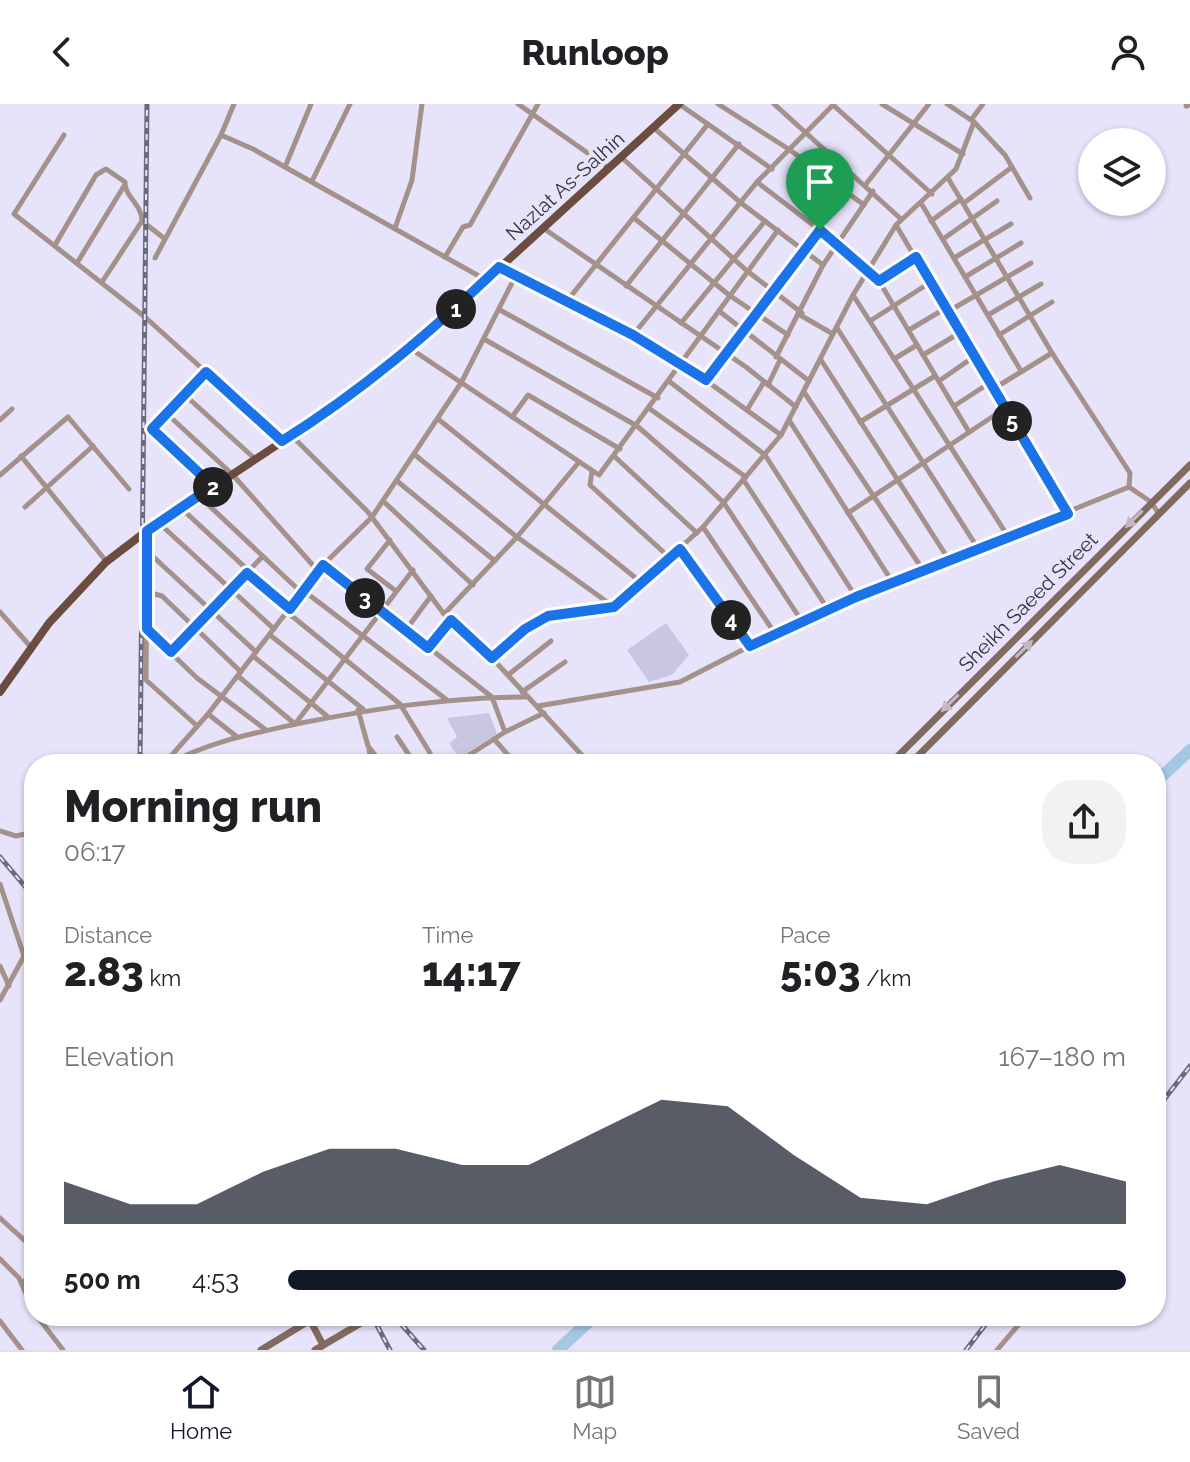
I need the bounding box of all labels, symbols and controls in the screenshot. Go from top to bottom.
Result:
icon: back [40,30,84,74]
icon: person [1106,30,1150,74]
text: Runloop [521,31,669,73]
street label: Nazlat As-Salhin [501,127,629,245]
map controls [1078,128,1166,216]
button: layers [1078,128,1166,216]
pin [786,148,854,230]
icon: arrive [798,160,842,204]
pin: 1 [436,289,476,329]
text: 1 [451,296,461,322]
pin: 5 [992,401,1032,441]
text: 5 [1006,408,1018,434]
pin: 2 [193,467,233,507]
text: 2 [207,474,219,500]
one-way arrow [1125,509,1143,528]
street label: Sheikh Saeed Street [953,527,1103,677]
pin: 3 [345,578,385,618]
text: 3 [359,585,371,611]
pin: 4 [711,600,751,640]
text: 4 [725,607,737,633]
one-way arrow [1014,640,1033,659]
one-way arrow [941,693,960,712]
button: share [1042,780,1126,864]
text: Morning run [64,781,322,832]
text: 06:17 [64,837,125,867]
text: Distance [64,922,152,948]
text: Time [422,922,473,948]
text: Pace [780,922,830,948]
text: 2.83 [64,948,144,995]
text: 14:17 [422,948,521,995]
text: 5:03 [780,948,861,995]
text: km [144,965,181,991]
text: /km [861,965,911,991]
text: Elevation [64,1042,174,1072]
text: 167–180 m [998,1042,1126,1072]
text: 500 m [64,1265,141,1295]
text: 4:53 [192,1265,239,1295]
tab: Home [170,1370,232,1444]
tab: Map [572,1370,617,1444]
tab: Saved [957,1370,1020,1444]

